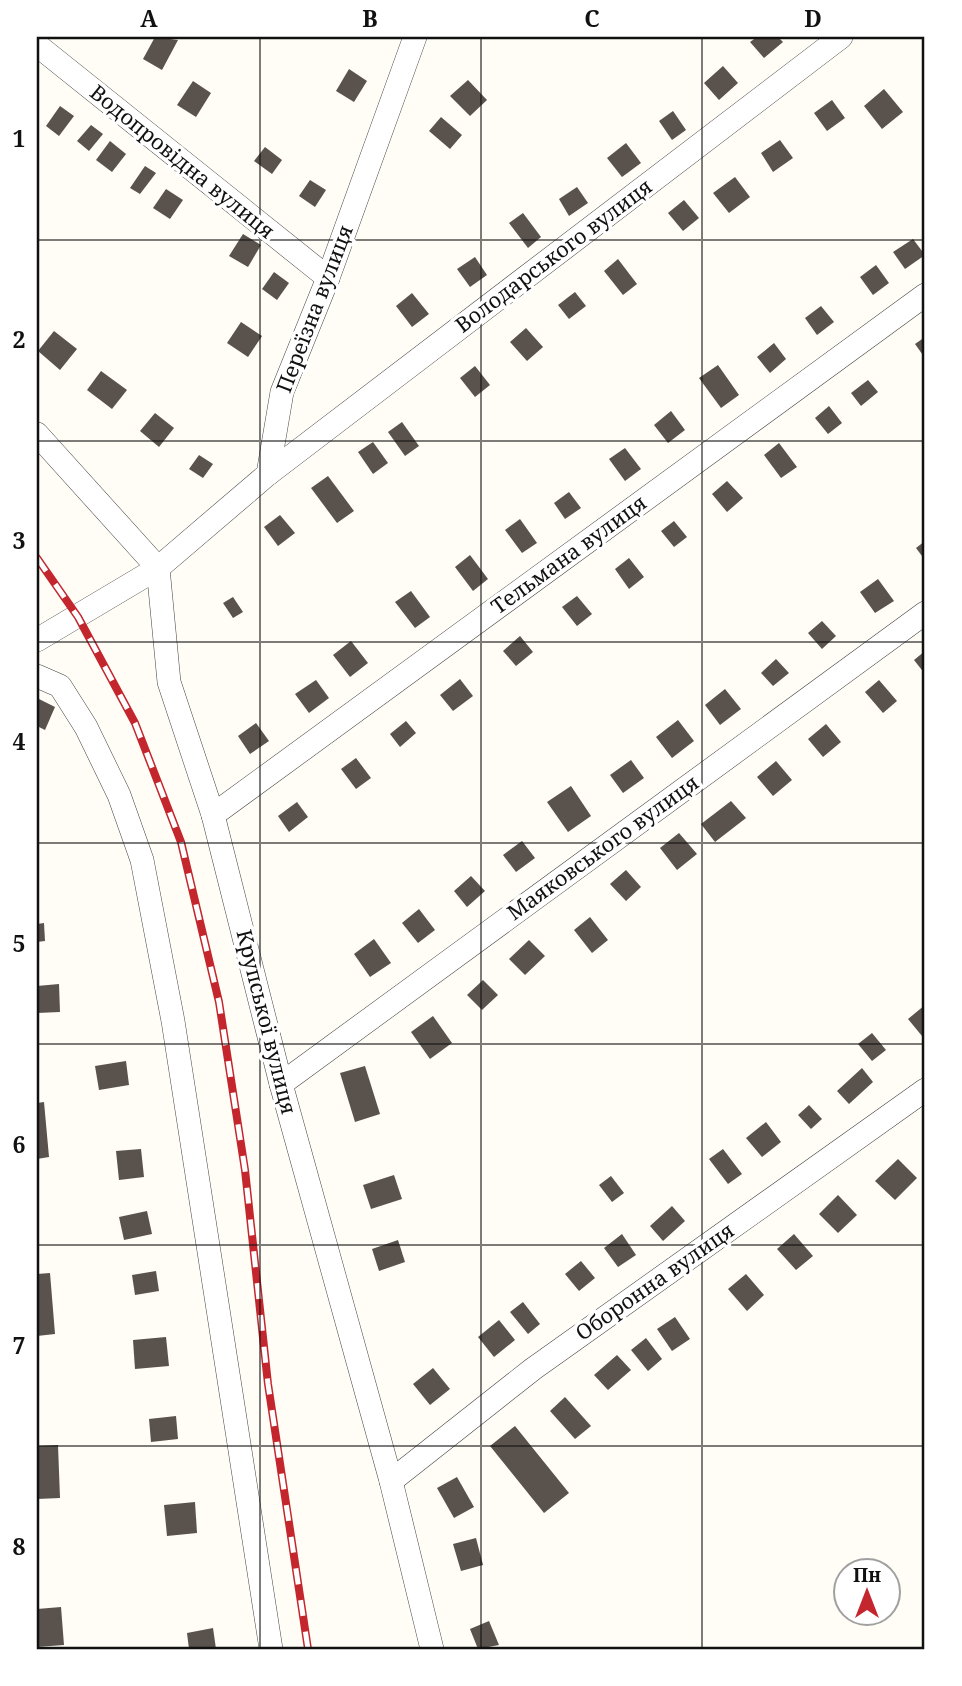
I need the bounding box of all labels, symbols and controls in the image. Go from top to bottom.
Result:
text: A [140,2,158,34]
text: B [362,2,378,34]
text: C [584,2,600,34]
text: D [804,2,822,34]
street label: Водопровідна вулиця [84,78,281,245]
text: 1 [13,122,26,154]
street label: Володарського вулиця [449,172,657,338]
street label: Переїзна вулиця [269,221,359,397]
text: 2 [13,323,26,355]
street label: Тельмана вулиця [485,488,652,620]
text: 3 [13,524,26,556]
text: 4 [13,725,26,757]
street label: Маяковського вулиця [501,768,704,926]
text: 5 [13,927,26,959]
street label: Крупської вулиця [230,927,303,1117]
text: 6 [13,1128,26,1160]
street label: Оборонна вулиця [570,1216,739,1346]
text: 7 [13,1329,26,1361]
text: 8 [13,1530,26,1562]
north arrow [832,1556,902,1626]
text: Пн [853,1562,881,1588]

